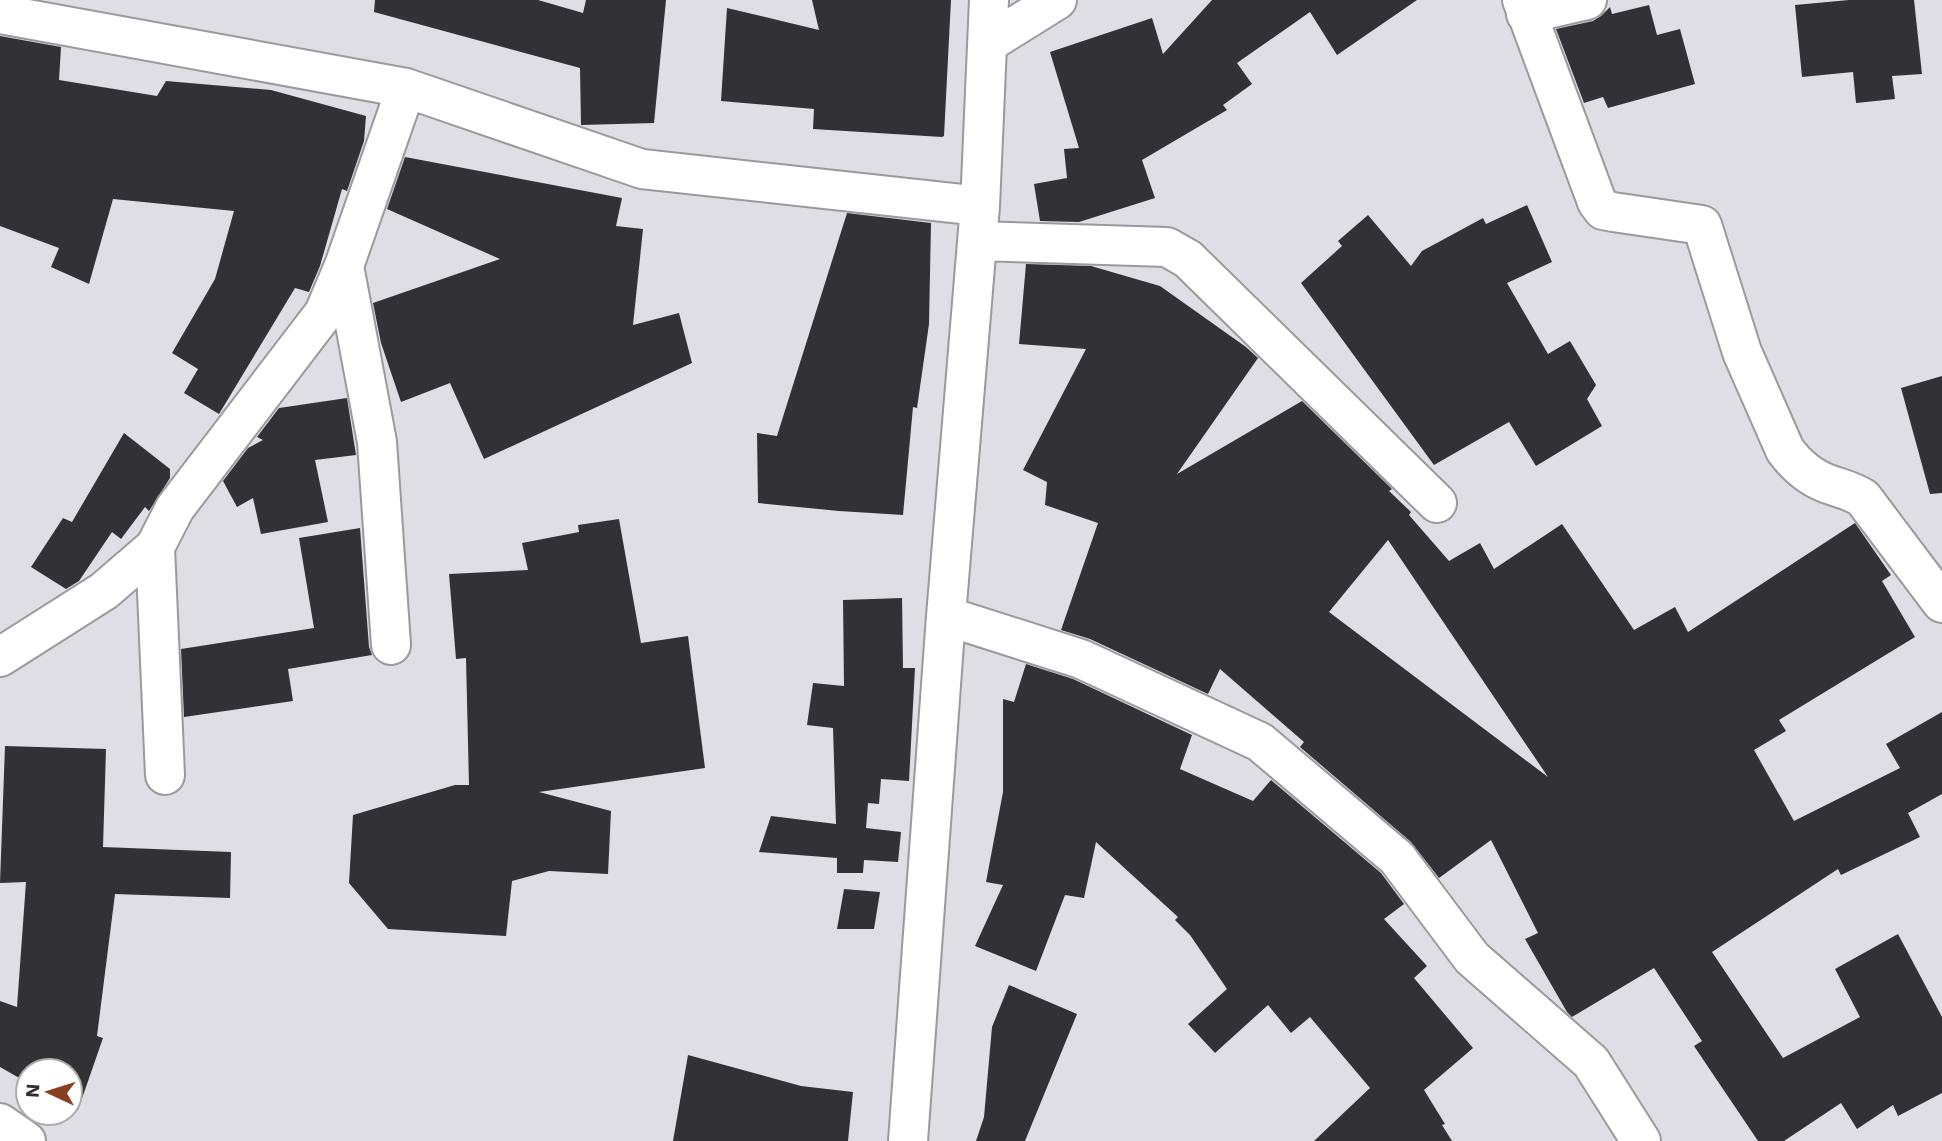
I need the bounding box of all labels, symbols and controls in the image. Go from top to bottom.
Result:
north arrow [14,1057,84,1127]
text: N [21,1083,45,1099]

